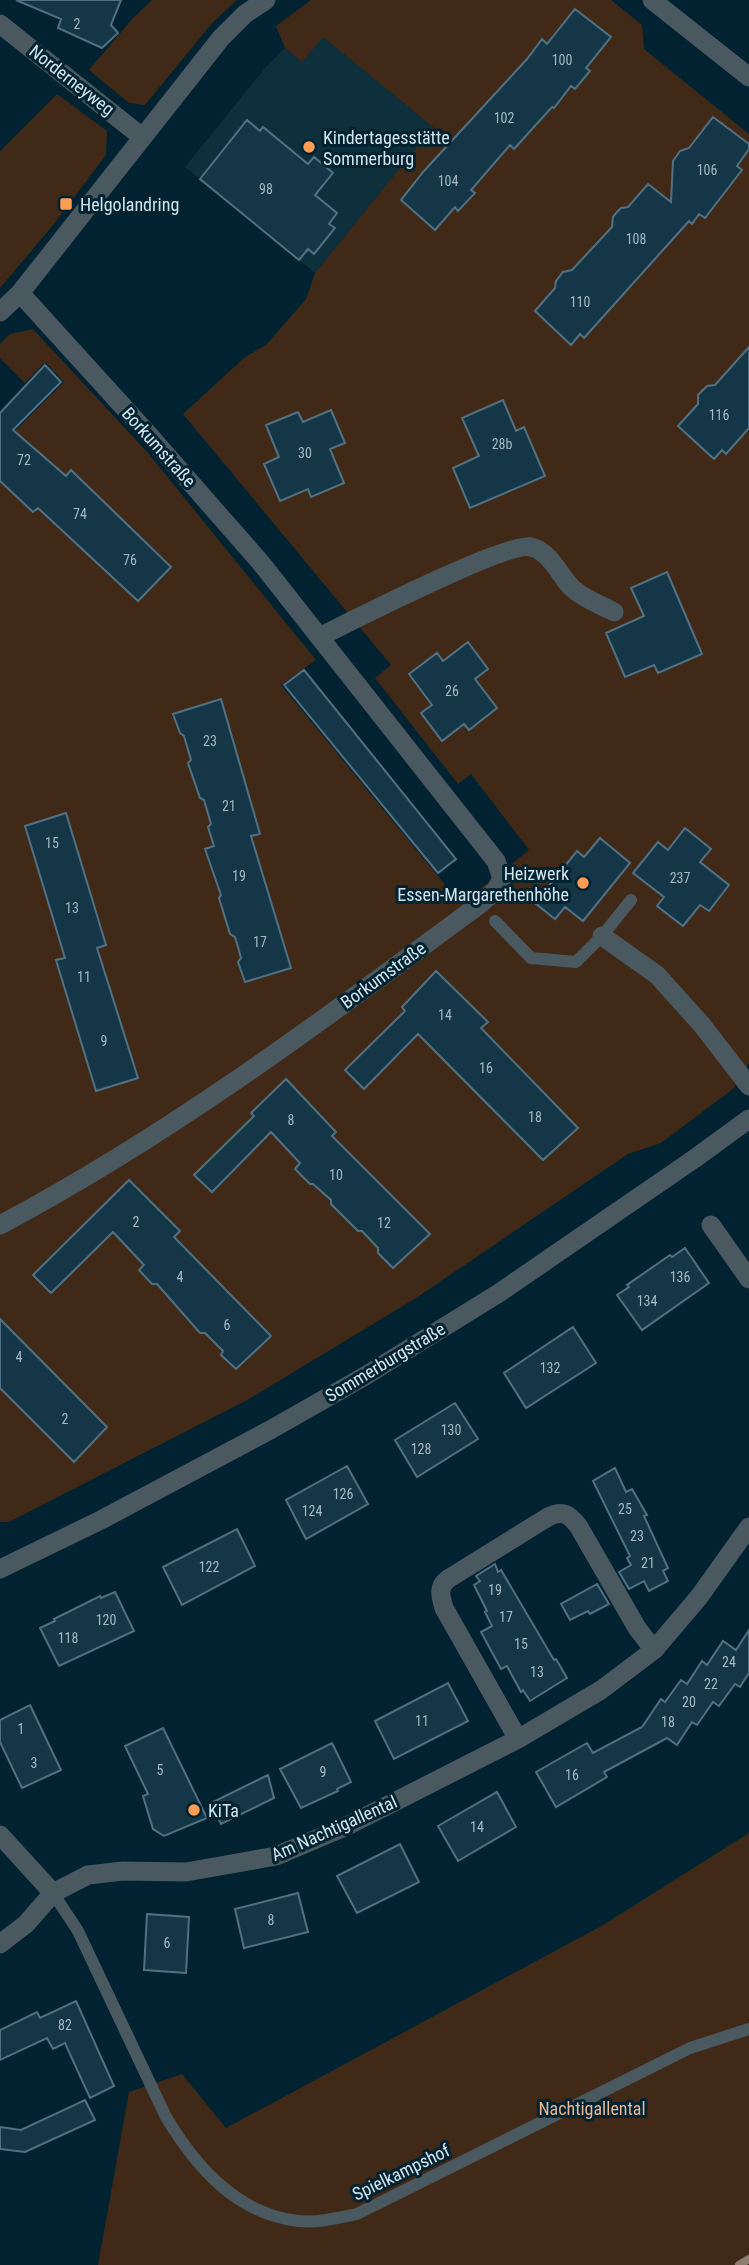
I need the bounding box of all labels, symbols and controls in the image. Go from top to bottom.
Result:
house number: 2 [74,16,81,32]
street label: Norderneyweg [25,40,119,120]
house number: 100 [552,52,572,68]
house number: 102 [494,110,514,126]
place label: Kindertagesstätte Sommerburg [323,127,450,169]
marker: Kindertagesstätte Sommerburg [301,139,317,155]
house number: 106 [697,162,717,178]
house number: 104 [438,173,458,189]
house number: 98 [259,181,273,197]
place label: Helgolandring [80,194,179,215]
marker: Helgolandring [58,196,74,212]
house number: 108 [626,231,646,247]
house number: 110 [570,294,590,310]
street label: Borkumstraße [118,403,200,491]
house number: 116 [709,407,729,423]
house number: 28b [492,436,512,452]
house number: 30 [298,445,312,461]
house number: 72 [17,452,31,468]
house number: 74 [73,506,87,522]
house number: 76 [123,552,137,568]
house number: 26 [445,683,459,699]
house number: 23 [203,733,217,749]
house number: 21 [222,798,236,814]
house number: 15 [45,835,59,851]
place label: Heizwerk Essen-Margarethenhöhe [397,863,569,905]
house number: 19 [232,868,246,884]
house number: 237 [670,870,690,886]
marker: Heizwerk Essen-Margarethenhöhe [575,875,591,891]
house number: 13 [65,900,79,916]
house number: 17 [253,934,267,950]
street label: Borkumstraße [336,937,430,1013]
house number: 11 [77,969,91,985]
house number: 14 [438,1007,452,1023]
house number: 9 [101,1033,107,1049]
house number: 16 [479,1060,493,1076]
house number: 18 [528,1109,542,1125]
house number: 8 [288,1112,295,1128]
house number: 10 [329,1167,343,1183]
house number: 2 [133,1214,140,1230]
house number: 12 [377,1215,391,1231]
house number: 4 [177,1269,184,1285]
house number: 136 [670,1269,690,1285]
house number: 134 [637,1293,657,1309]
house number: 6 [224,1317,231,1333]
street label: Sommerburgstraße [321,1318,449,1406]
house number: 4 [16,1349,23,1365]
house number: 132 [540,1360,560,1376]
house number: 2 [62,1411,69,1427]
house number: 130 [441,1422,461,1438]
house number: 128 [411,1441,431,1457]
house number: 126 [333,1486,353,1502]
house number: 25 [618,1501,632,1517]
house number: 124 [302,1503,322,1519]
house number: 23 [630,1528,644,1544]
house number: 21 [641,1555,655,1571]
house number: 122 [199,1559,219,1575]
house number: 19 [488,1582,502,1598]
house number: 17 [499,1609,513,1625]
house number: 120 [96,1612,116,1628]
house number: 118 [58,1630,78,1646]
house number: 15 [514,1636,528,1652]
house number: 24 [722,1654,736,1670]
house number: 13 [530,1664,544,1680]
house number: 22 [704,1676,718,1692]
house number: 20 [682,1694,696,1710]
house number: 11 [415,1713,429,1729]
house number: 18 [661,1714,675,1730]
house number: 1 [18,1721,24,1737]
house number: 3 [31,1755,37,1771]
house number: 5 [157,1762,164,1778]
house number: 9 [320,1764,326,1780]
house number: 16 [565,1767,579,1783]
street label: Am Nachtigallental [268,1791,400,1865]
place label: KiTa [208,1800,239,1821]
marker: KiTa [186,1802,202,1818]
house number: 14 [470,1819,484,1835]
house number: 8 [268,1912,275,1928]
house number: 6 [164,1935,171,1951]
house number: 82 [58,2017,72,2033]
park label: Nachtigallental [538,2098,646,2119]
street label: Spielkampshof [349,2139,453,2205]

